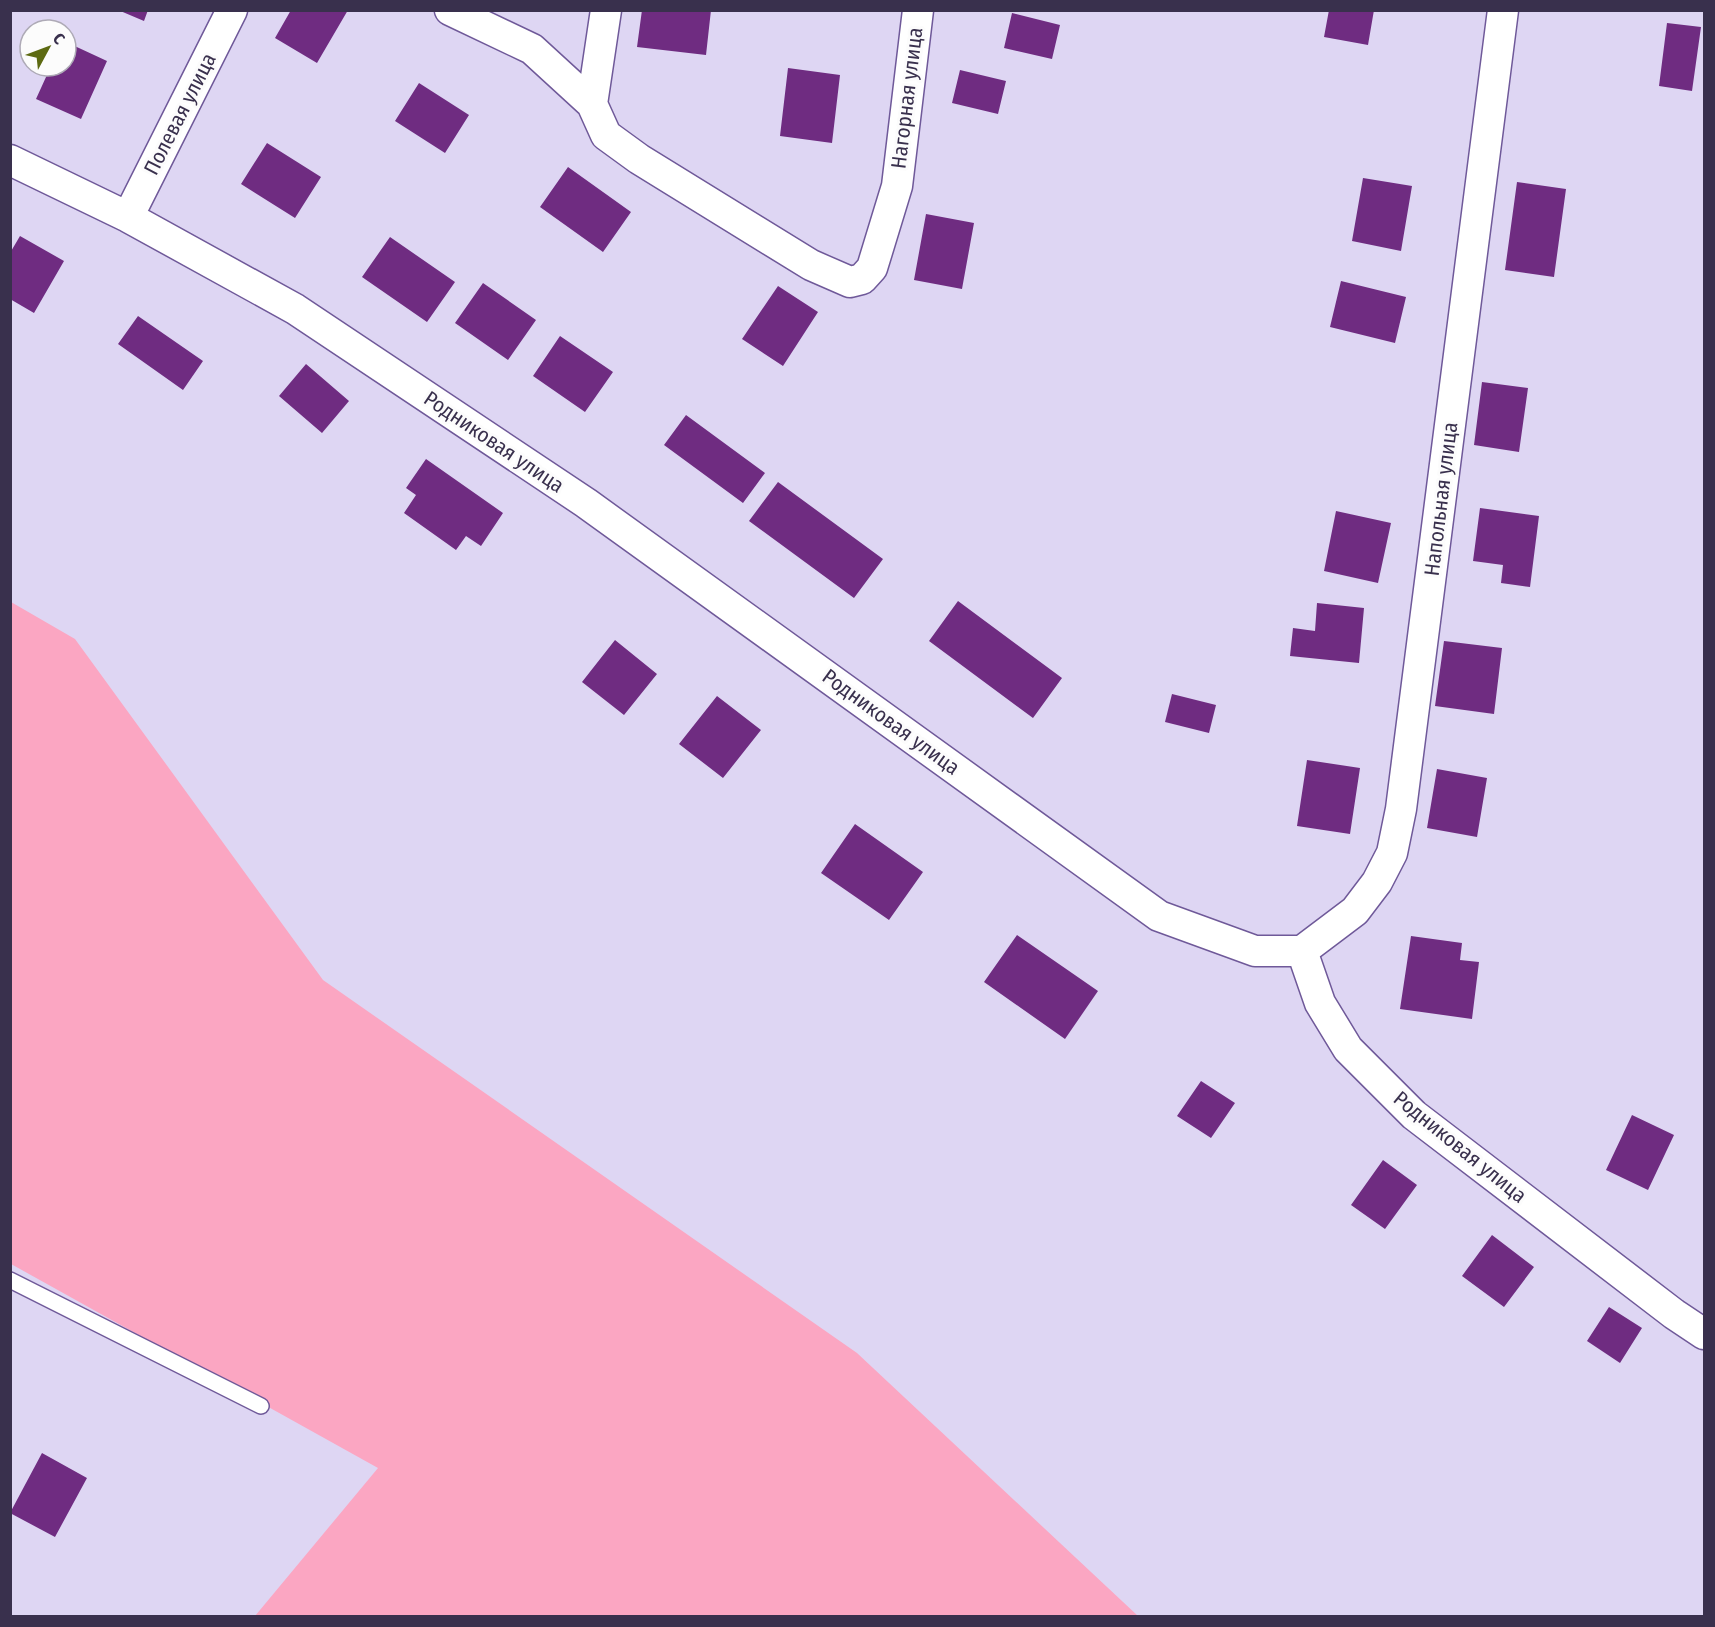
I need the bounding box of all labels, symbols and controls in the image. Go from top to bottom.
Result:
north arrow [18,18,78,78]
street label: Нагорная улица [885,26,929,170]
text: С [49,29,69,48]
street label: Полевая улица [138,49,222,179]
street label: Родниковая улица [419,385,569,499]
street label: Напольная улица [1419,421,1463,577]
street label: Родниковая улица [817,663,965,781]
street label: Родниковая улица [1388,1085,1532,1209]

